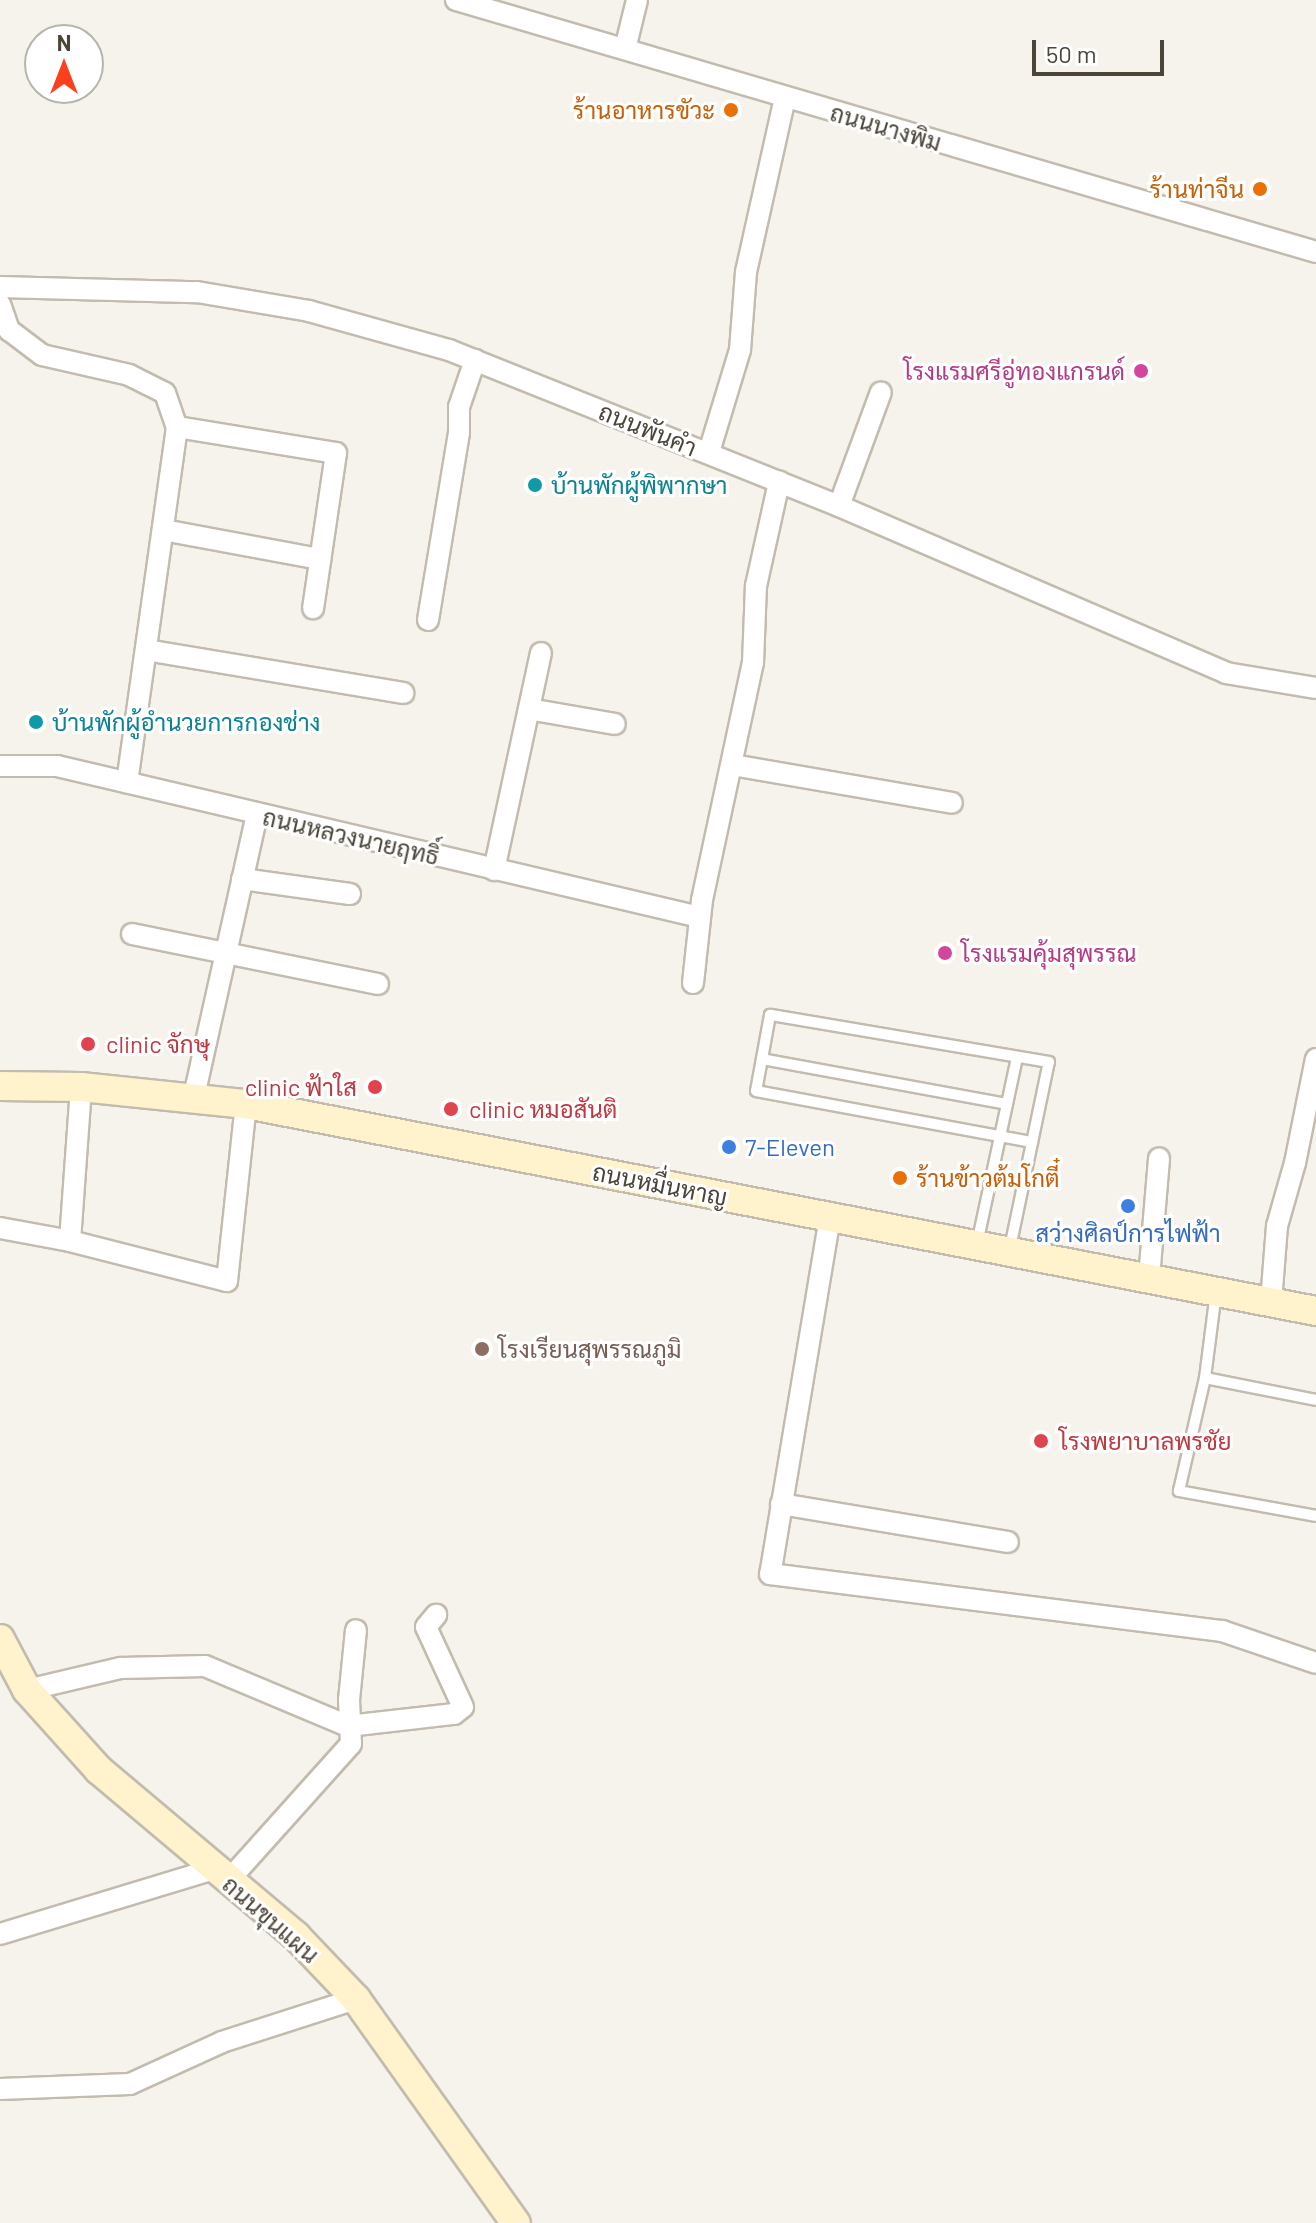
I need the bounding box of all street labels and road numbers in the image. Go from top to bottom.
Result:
street label: ถนนนางพิม [827,97,945,157]
street label: ถนนพันคำ [595,396,701,462]
street label: ถนนหลวงนายฤทธิ์ [260,802,442,870]
street label: ถนนหมื่นหาญ [590,1157,730,1211]
street label: ถนนขุนแผน [217,1869,325,1969]

